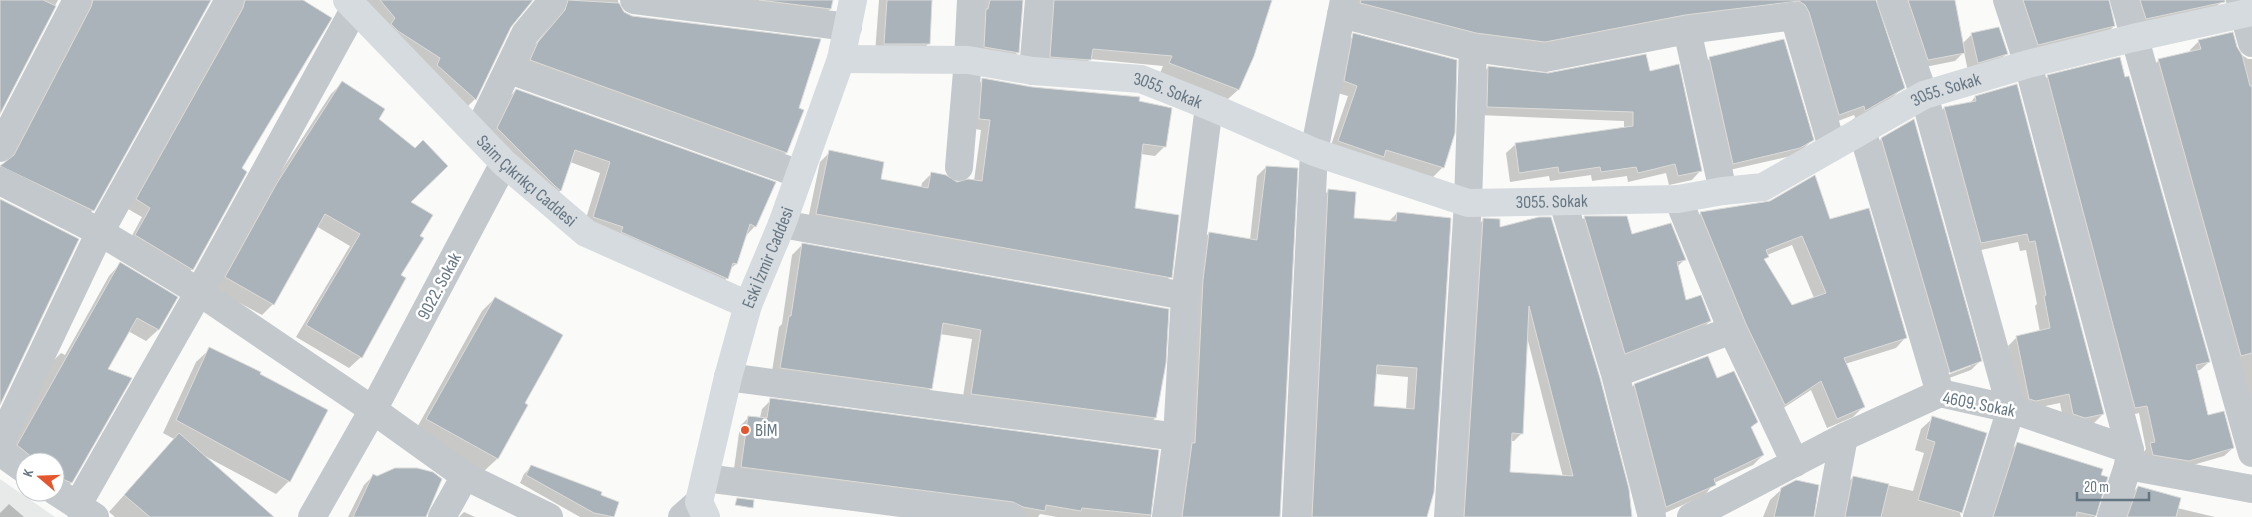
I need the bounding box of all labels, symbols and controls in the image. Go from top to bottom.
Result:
street label: 3055. Sokak [1133,68,1205,113]
street label: 3055. Sokak [1907,69,1983,111]
street label: Saim Çıkrıkçı Caddesi [472,131,581,231]
street label: 3055. Sokak [1515,191,1588,213]
street label: Eski İzmir Caddesi [738,204,798,311]
street label: 9022. Sokak [413,249,466,323]
street label: 4609. Sokak [1941,387,2017,422]
place label: BİM [755,420,777,441]
marker: BİM [739,424,751,436]
north arrow [15,452,65,502]
text: K [19,467,37,479]
scale bar [2077,470,2150,502]
text: 20 m [2084,478,2109,497]

